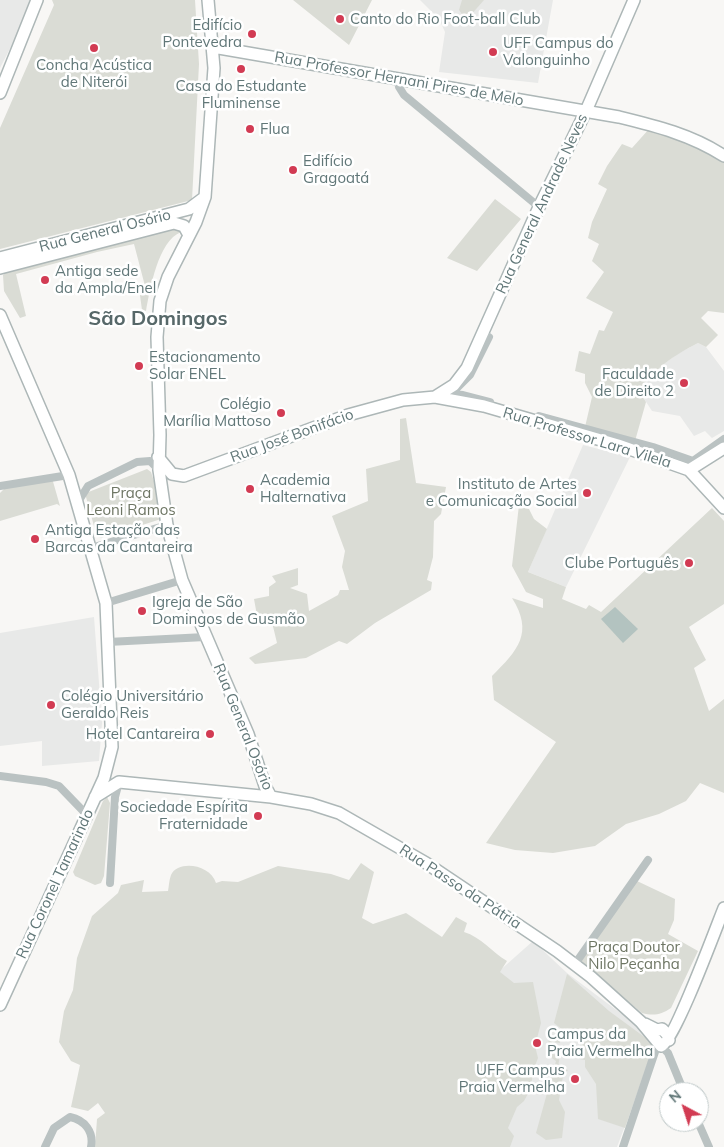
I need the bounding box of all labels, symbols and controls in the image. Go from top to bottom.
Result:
place label: Canto do Rio Foot-ball Club [350,10,541,28]
marker: Canto do Rio Foot-ball Club [334,13,346,25]
place label: Edifício Pontevedra [163,16,242,51]
marker: Edifício Pontevedra [246,28,258,40]
place label: UFF Campus do Valonguinho [503,34,613,69]
marker: Concha Acústica de Niterói [88,42,100,54]
marker: UFF Campus do Valonguinho [487,46,499,58]
street label: Rua Professor Hernani Pires de Melo [273,48,525,110]
place label: Concha Acústica de Niterói [36,56,152,91]
marker: Casa do Estudante Fluminense [235,63,247,75]
place label: Casa do Estudante Fluminense [176,77,306,112]
street label: Rua General Andrade Neves [492,111,592,297]
place label: Flua [260,120,290,138]
marker: Flua [244,123,256,135]
place label: Edifício Gragoatá [303,152,369,187]
marker: Edifício Gragoatá [287,164,299,176]
street label: Rua General Osório [37,206,173,256]
place label: Antiga sede da Ampla/Enel [55,262,156,297]
marker: Antiga sede da Ampla/Enel [39,274,51,286]
district label: São Domingos [88,307,228,331]
place label: Estacionamento Solar ENEL [149,348,261,383]
marker: Estacionamento Solar ENEL [133,360,145,372]
place label: Faculdade de Direito 2 [594,365,674,400]
marker: Faculdade de Direito 2 [678,377,690,389]
place label: Colégio Marília Mattoso [163,395,271,430]
street label: Rua Professor Lara Vilela [501,404,673,472]
street label: Rua José Bonifácio [228,405,356,467]
marker: Colégio Marília Mattoso [275,407,287,419]
place label: Academia Halternativa [260,471,346,506]
place label: Instituto de Artes e Comunicação Social [426,475,577,510]
marker: Academia Halternativa [244,483,256,495]
park label: Praça Leoni Ramos [86,484,176,519]
marker: Instituto de Artes e Comunicação Social [581,487,593,499]
place label: Antiga Estação das Barcas da Cantareira [45,521,193,556]
marker: Antiga Estação das Barcas da Cantareira [29,533,41,545]
place label: Clube Português [564,554,679,572]
marker: Clube Português [683,557,695,569]
place label: Igreja de São Domingos de Gusmão [152,593,305,628]
marker: Igreja de São Domingos de Gusmão [136,605,148,617]
street label: Rua General Osório [209,661,277,793]
place label: Colégio Universitário Geraldo Reis [61,687,204,722]
marker: Colégio Universitário Geraldo Reis [45,699,57,711]
place label: Hotel Cantareira [86,725,200,743]
marker: Hotel Cantareira [204,728,216,740]
place label: Sociedade Espírita Fraternidade [120,798,248,833]
street label: Rua Coronel Tamarindo [12,806,98,962]
marker: Sociedade Espírita Fraternidade [252,810,264,822]
street label: Rua Passo da Pátria [396,841,524,933]
park label: Praça Doutor Nilo Peçanha [588,938,680,973]
place label: Campus da Praia Vermelha [547,1025,653,1060]
marker: Campus da Praia Vermelha [531,1037,543,1049]
place label: UFF Campus Praia Vermelha [459,1061,565,1096]
marker: UFF Campus Praia Vermelha [569,1073,581,1085]
north arrow [659,1082,709,1132]
text: N [665,1086,685,1107]

